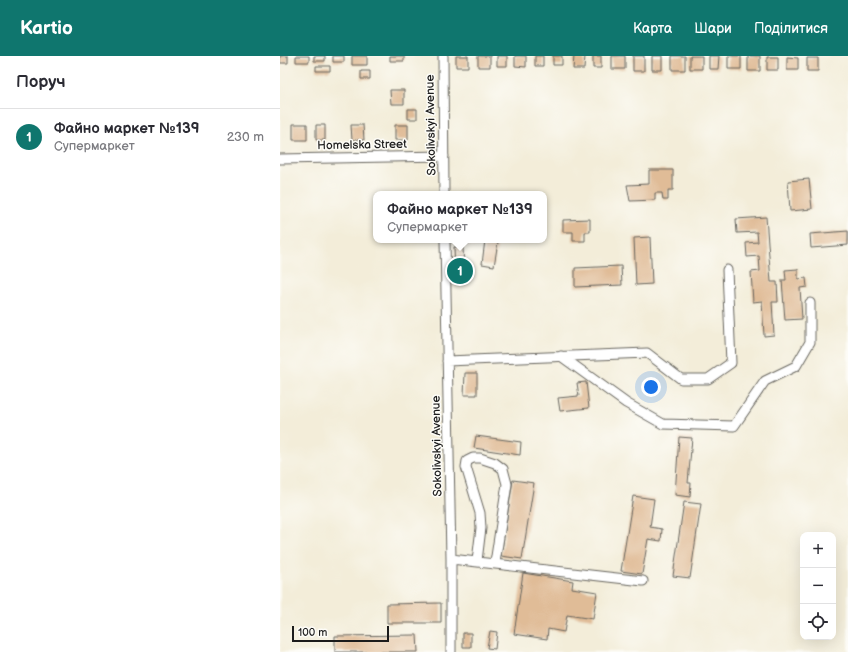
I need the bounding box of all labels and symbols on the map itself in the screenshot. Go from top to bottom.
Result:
street label: Sokolivskyi Avenue [423,74,439,176]
street label: Homelska Street [317,137,407,153]
pin: 1 [447,256,473,286]
your location [641,377,661,397]
street label: Sokolivskyi Avenue [429,395,445,497]
scale bar [292,624,389,643]

